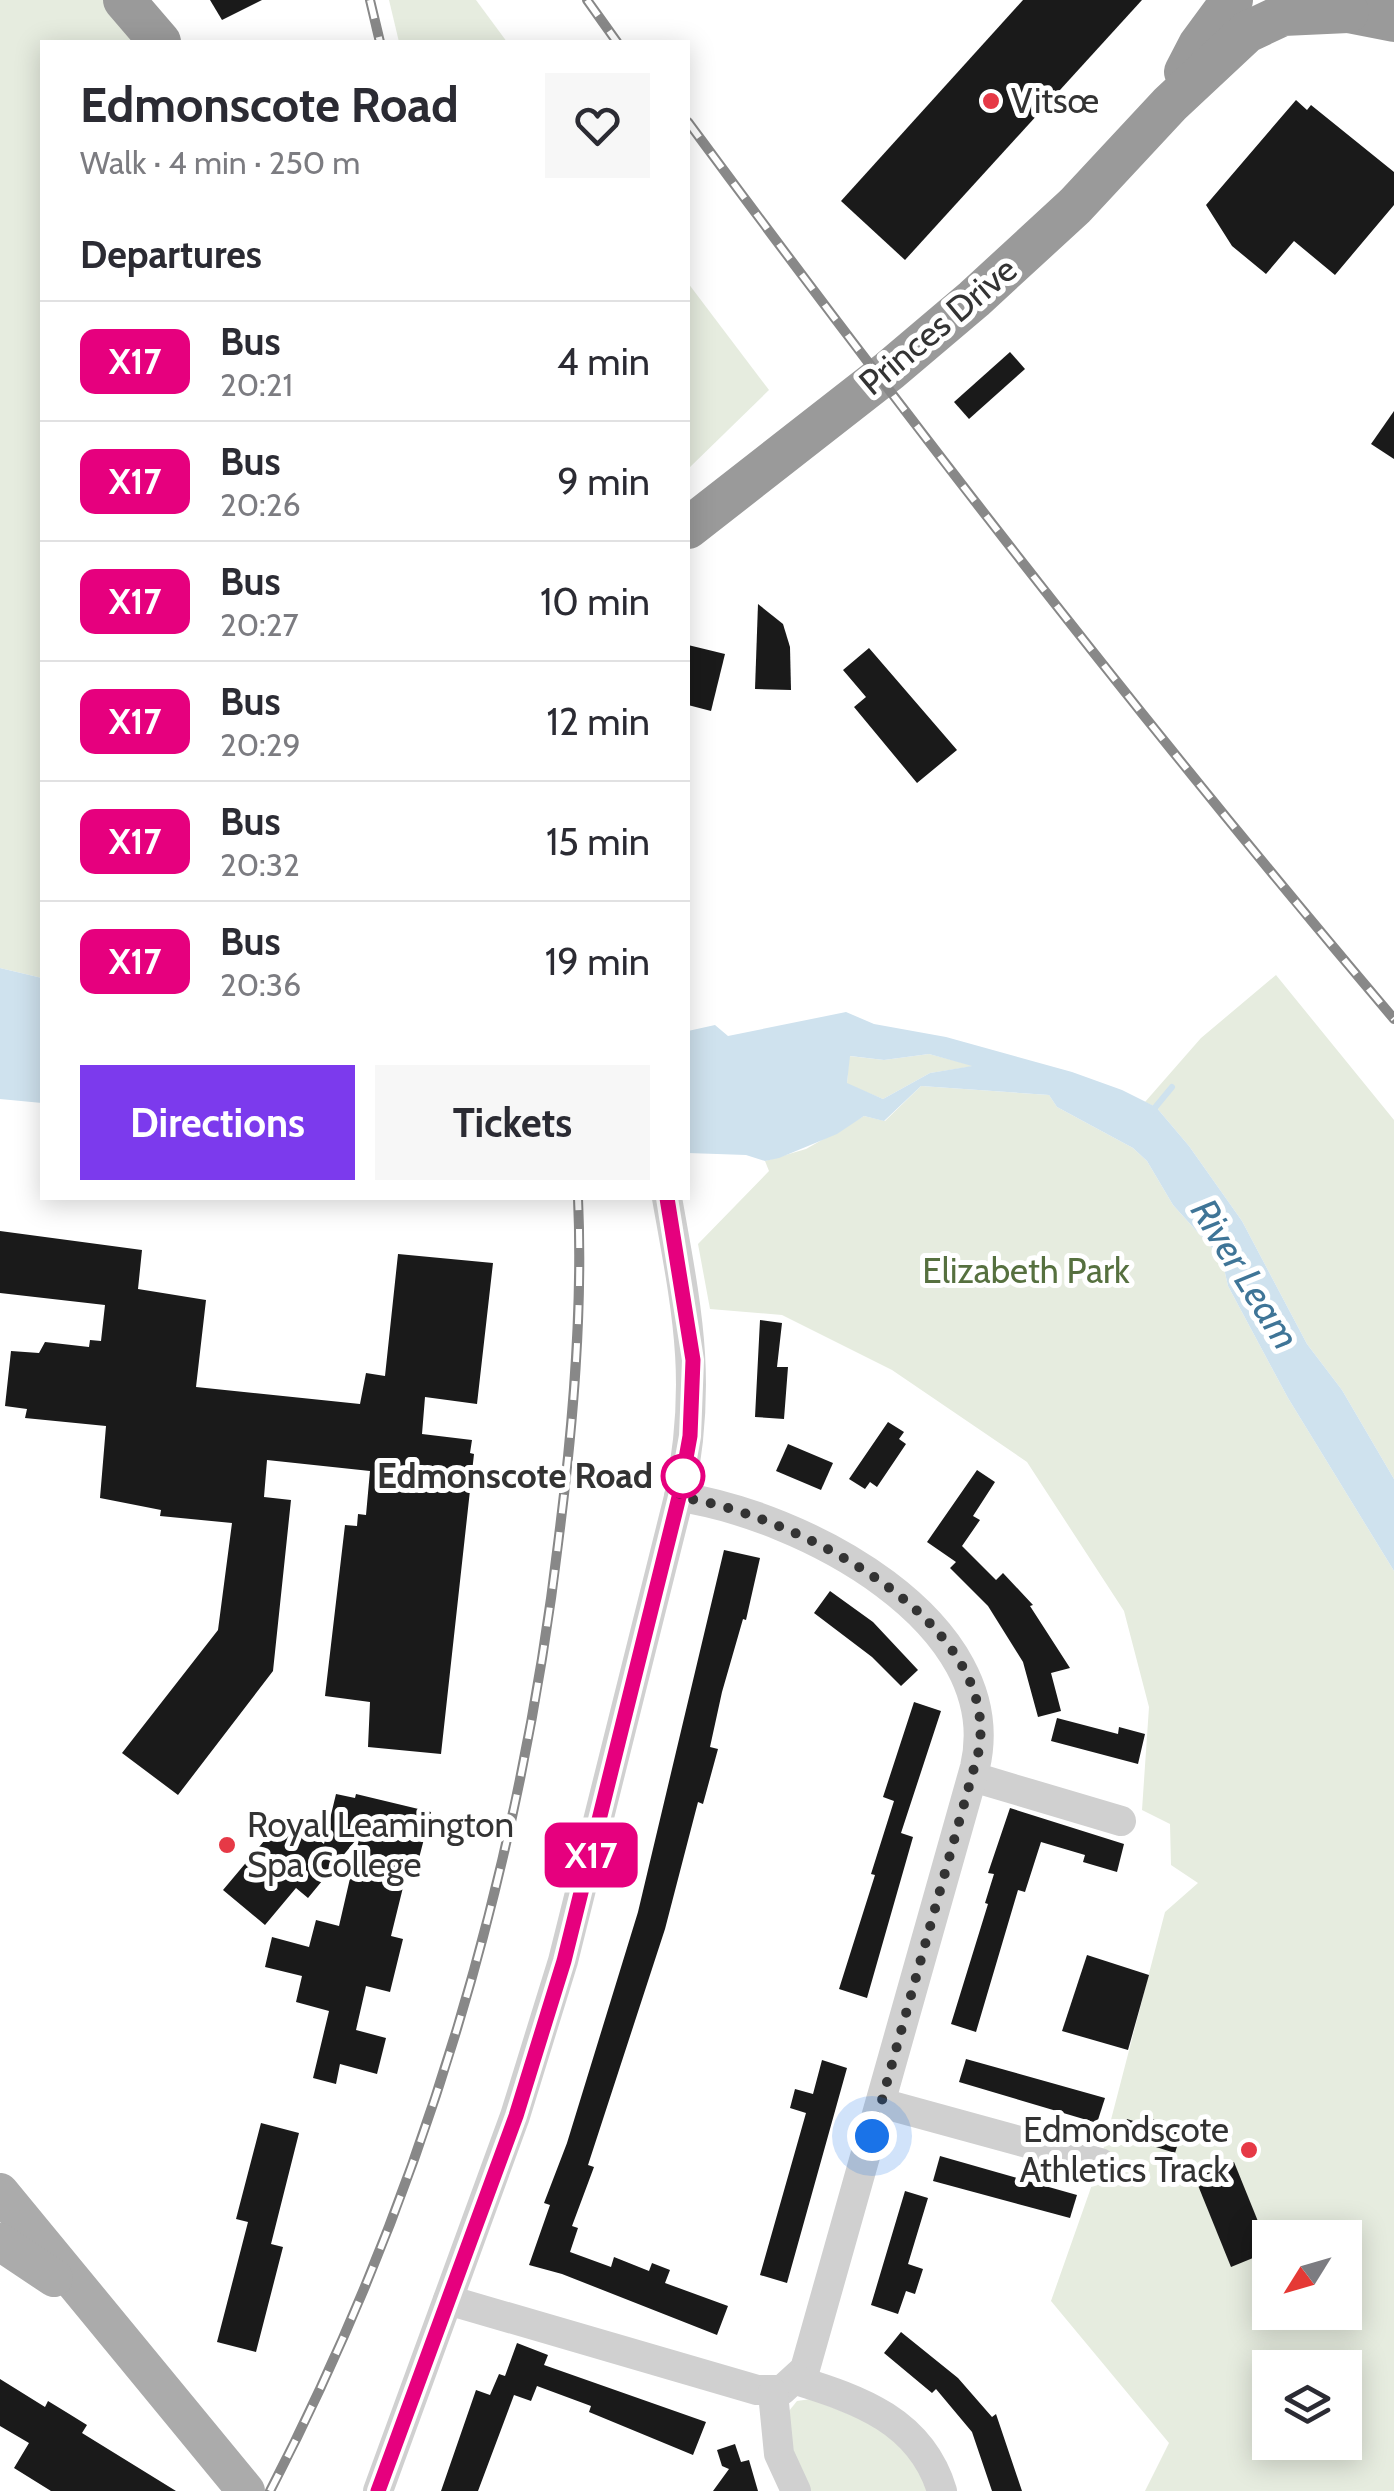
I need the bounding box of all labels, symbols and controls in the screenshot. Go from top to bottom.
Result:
button: heart [545,73,650,178]
text: Edmonscote Road [80,76,459,134]
place label: Vitsœ [1011,79,1099,122]
marker: Vitsœ [980,90,1002,112]
text: Walk · 4 min · 250 m [80,143,360,182]
text: Departures [80,231,262,278]
street label: Princes Drive [850,247,1025,404]
text: Bus [220,318,281,365]
text: 4 min [557,338,650,385]
text: X17 [109,340,161,383]
text: 20:21 [220,365,293,404]
text: Bus [220,438,281,485]
text: 9 min [557,458,650,505]
text: X17 [109,460,161,503]
text: 20:26 [220,485,301,524]
text: Bus [220,558,281,605]
text: 10 min [540,578,650,625]
text: X17 [109,580,161,623]
text: 20:27 [220,605,299,644]
text: Bus [220,678,281,725]
text: 12 min [547,698,650,745]
text: X17 [109,700,161,743]
text: 20:29 [220,725,301,764]
text: Bus [220,798,281,845]
text: 15 min [546,818,650,865]
text: X17 [109,820,161,863]
text: 20:32 [220,845,300,884]
text: Bus [220,918,281,965]
text: 19 min [545,938,650,985]
text: X17 [109,940,161,983]
text: 20:36 [220,965,301,1004]
button: Directions [80,1065,355,1180]
button: Tickets [375,1065,650,1180]
water label: River Leam [1181,1190,1310,1358]
park label: Elizabeth Park [922,1249,1130,1292]
place label: Edmonscote Road [377,1454,653,1497]
marker: Edmonscote Road [662,1455,704,1497]
place label: Royal Leamington Spa College [247,1803,514,1886]
line badge: X17 [534,1822,648,1888]
marker: Royal Leamington Spa College [216,1834,238,1856]
text: X17 [565,1834,617,1877]
place label: Edmondscote Athletics Track [1019,2108,1229,2191]
your location [847,2111,897,2161]
marker: Edmondscote Athletics Track [1238,2139,1260,2161]
north arrow [1252,2220,1362,2330]
map controls [1252,2220,1362,2460]
button: layers [1252,2350,1362,2460]

